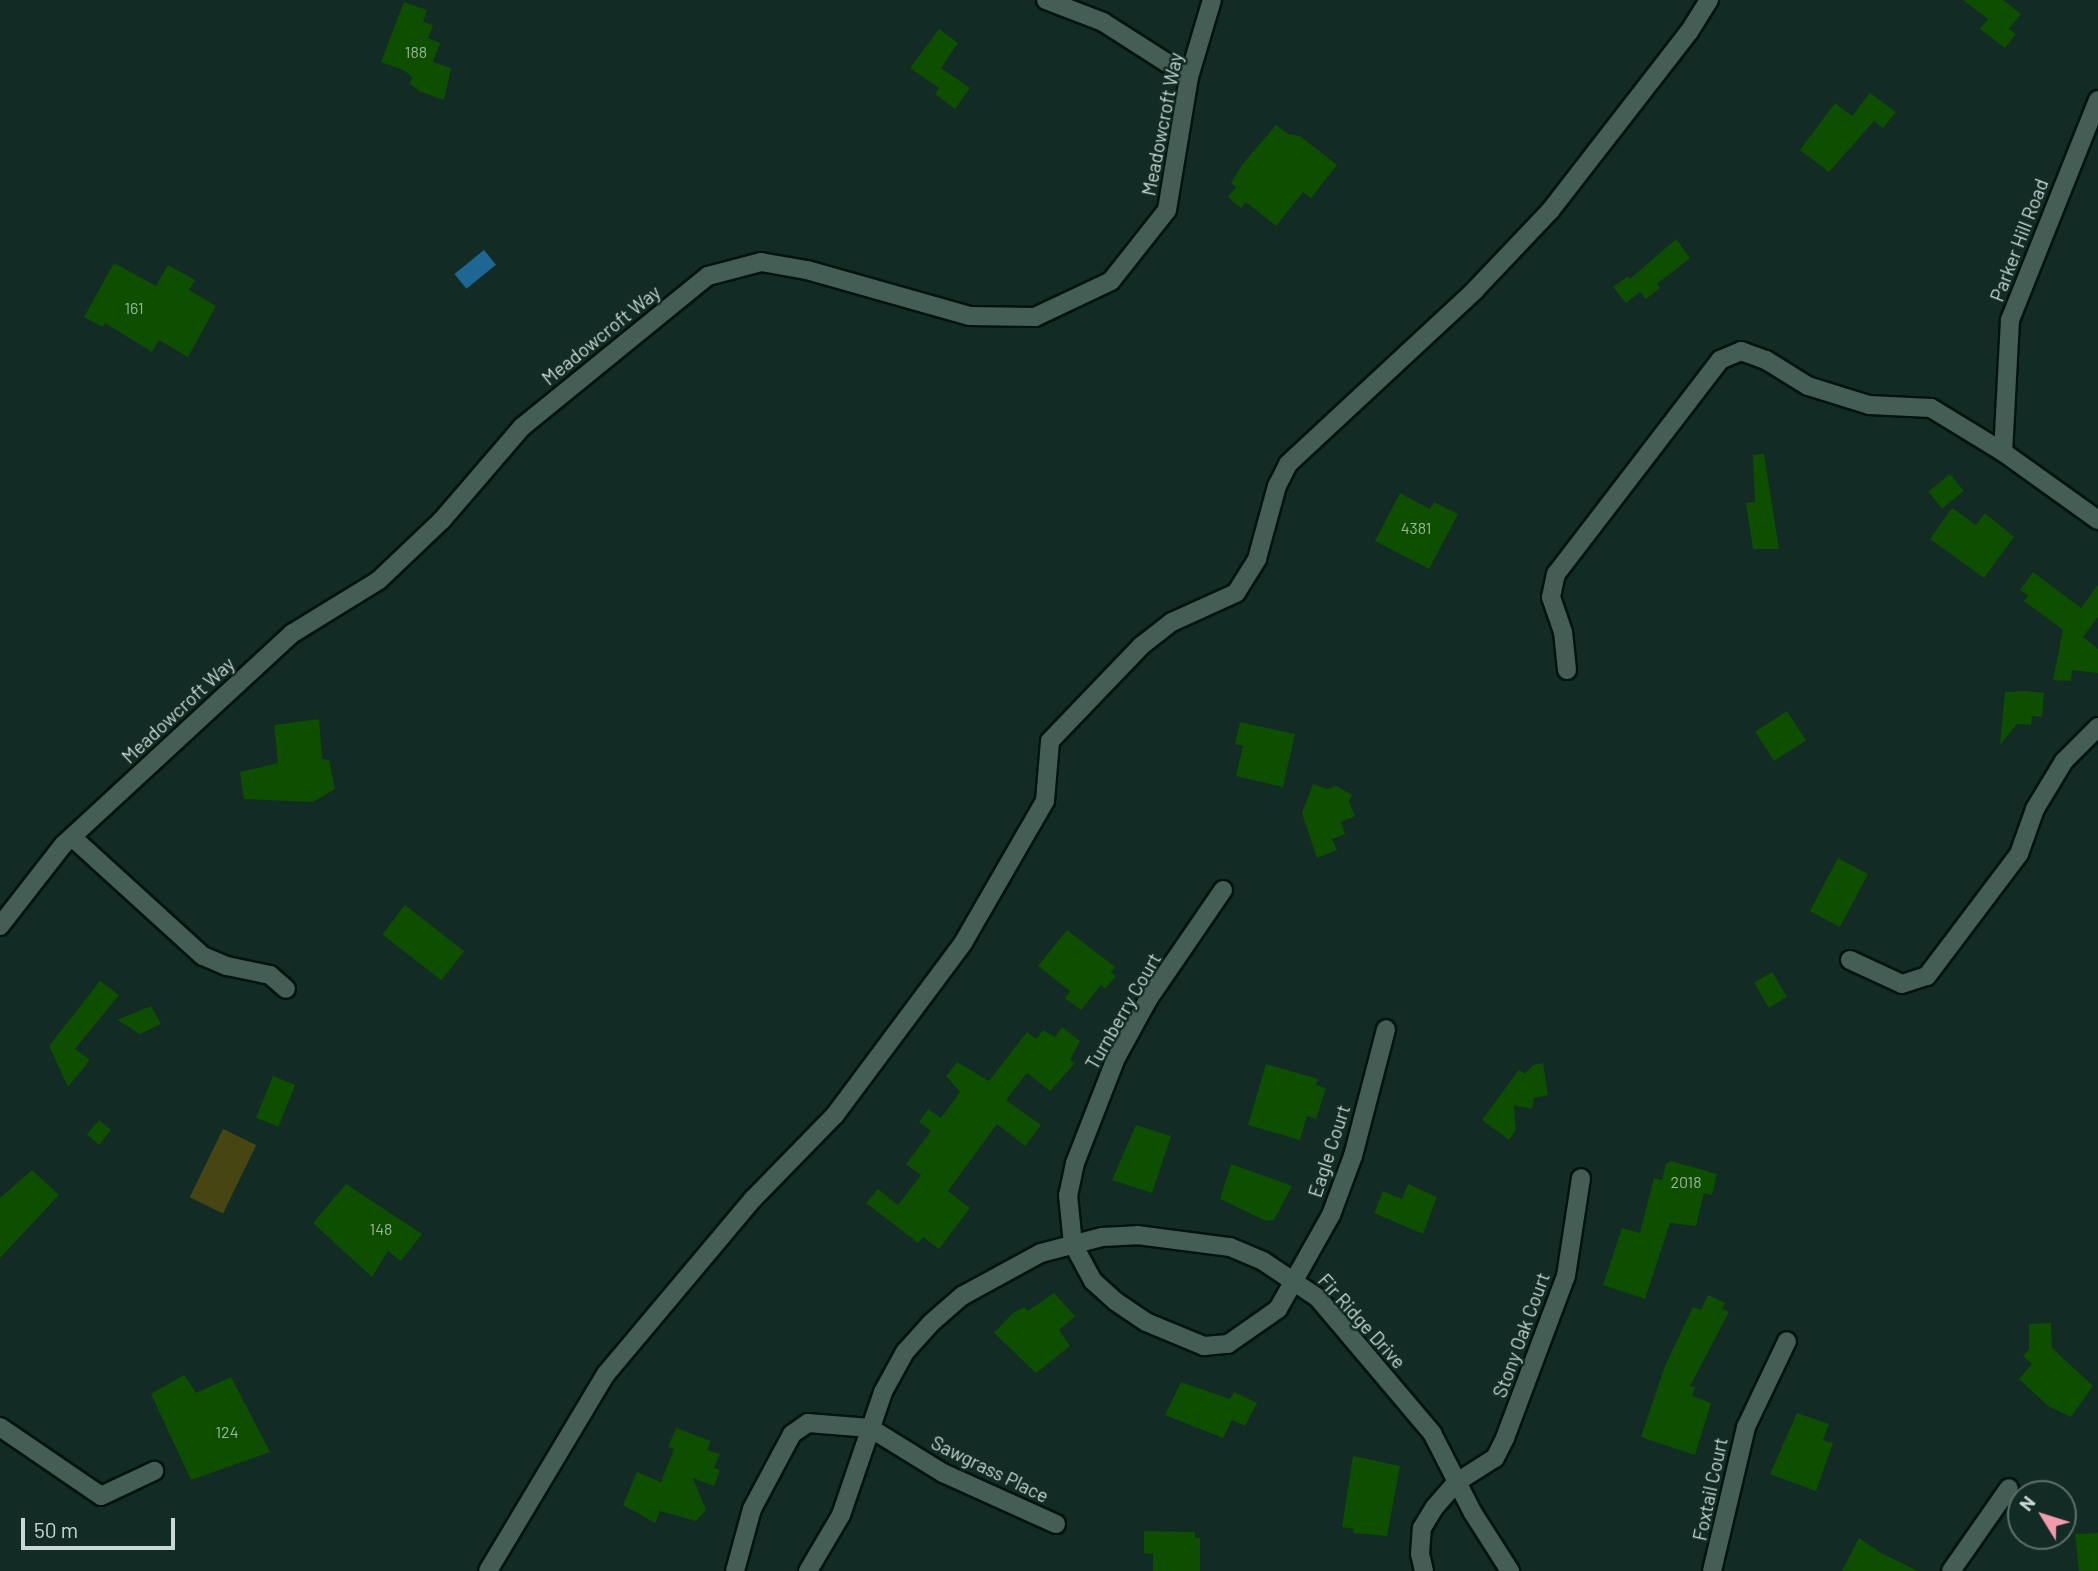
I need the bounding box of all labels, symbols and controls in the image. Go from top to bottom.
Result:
house number: 188 [405,42,427,62]
street label: Meadowcroft Way [1137,50,1187,198]
street label: Parker Hill Road [1985,175,2053,305]
street label: Meadowcroft Way [537,280,665,390]
house number: 161 [124,298,144,318]
house number: 4381 [1401,518,1431,538]
street label: Meadowcroft Way [117,652,239,768]
street label: Turnberry Court [1080,949,1166,1073]
street label: Eagle Court [1303,1102,1355,1200]
house number: 2018 [1670,1172,1702,1192]
house number: 148 [370,1219,392,1239]
street label: Fir Ridge Drive [1314,1269,1410,1373]
street label: Stony Oak Court [1488,1269,1554,1401]
house number: 124 [216,1422,238,1442]
street label: Sawgrass Place [928,1431,1052,1507]
street label: Foxtail Court [1688,1435,1732,1543]
north arrow [2007,1480,2077,1550]
text: N [2014,1491,2040,1515]
scale bar [24,1504,178,1548]
text: 50 m [34,1517,78,1542]

